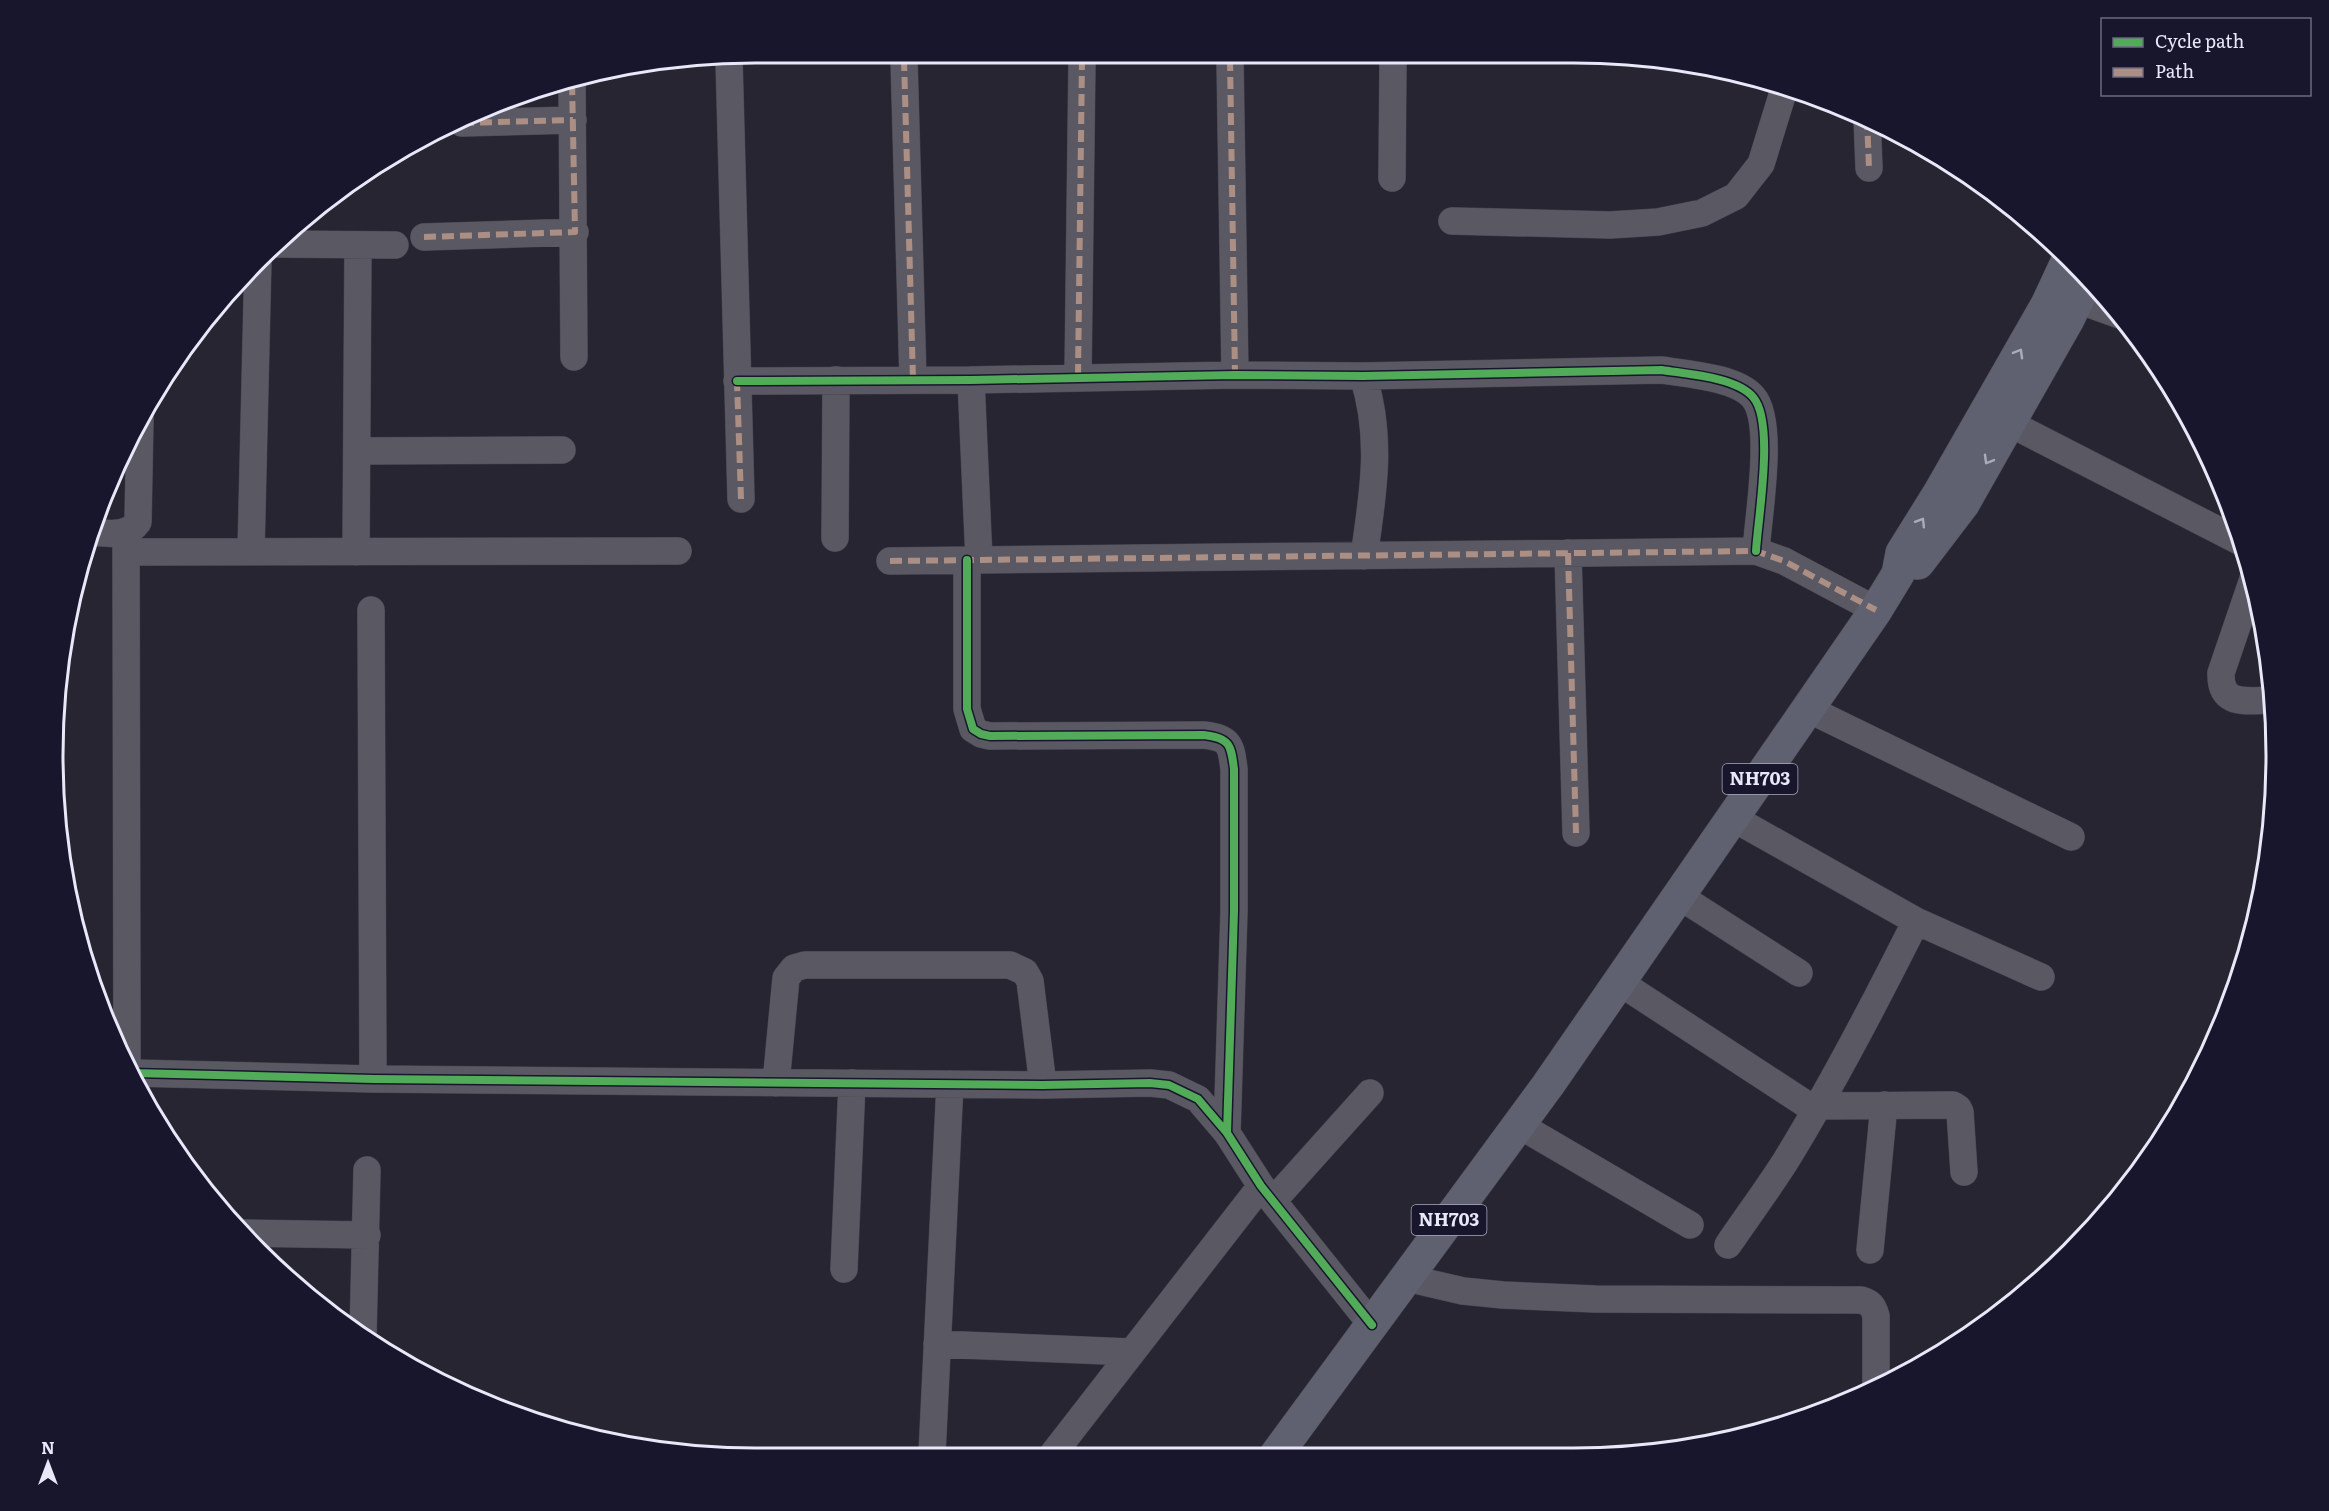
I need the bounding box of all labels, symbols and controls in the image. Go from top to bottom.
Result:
legend [2101,18,2311,96]
text: Cycle path [2155,27,2244,54]
text: Path [2155,57,2194,84]
one-way arrow [2012,349,2023,359]
one-way arrow [1984,454,1995,464]
one-way arrow [1914,518,1926,528]
road number: NH703 [1722,764,1798,794]
road number: NH703 [1412,1205,1486,1235]
north arrow [18,1433,78,1493]
text: N [41,1435,55,1459]

